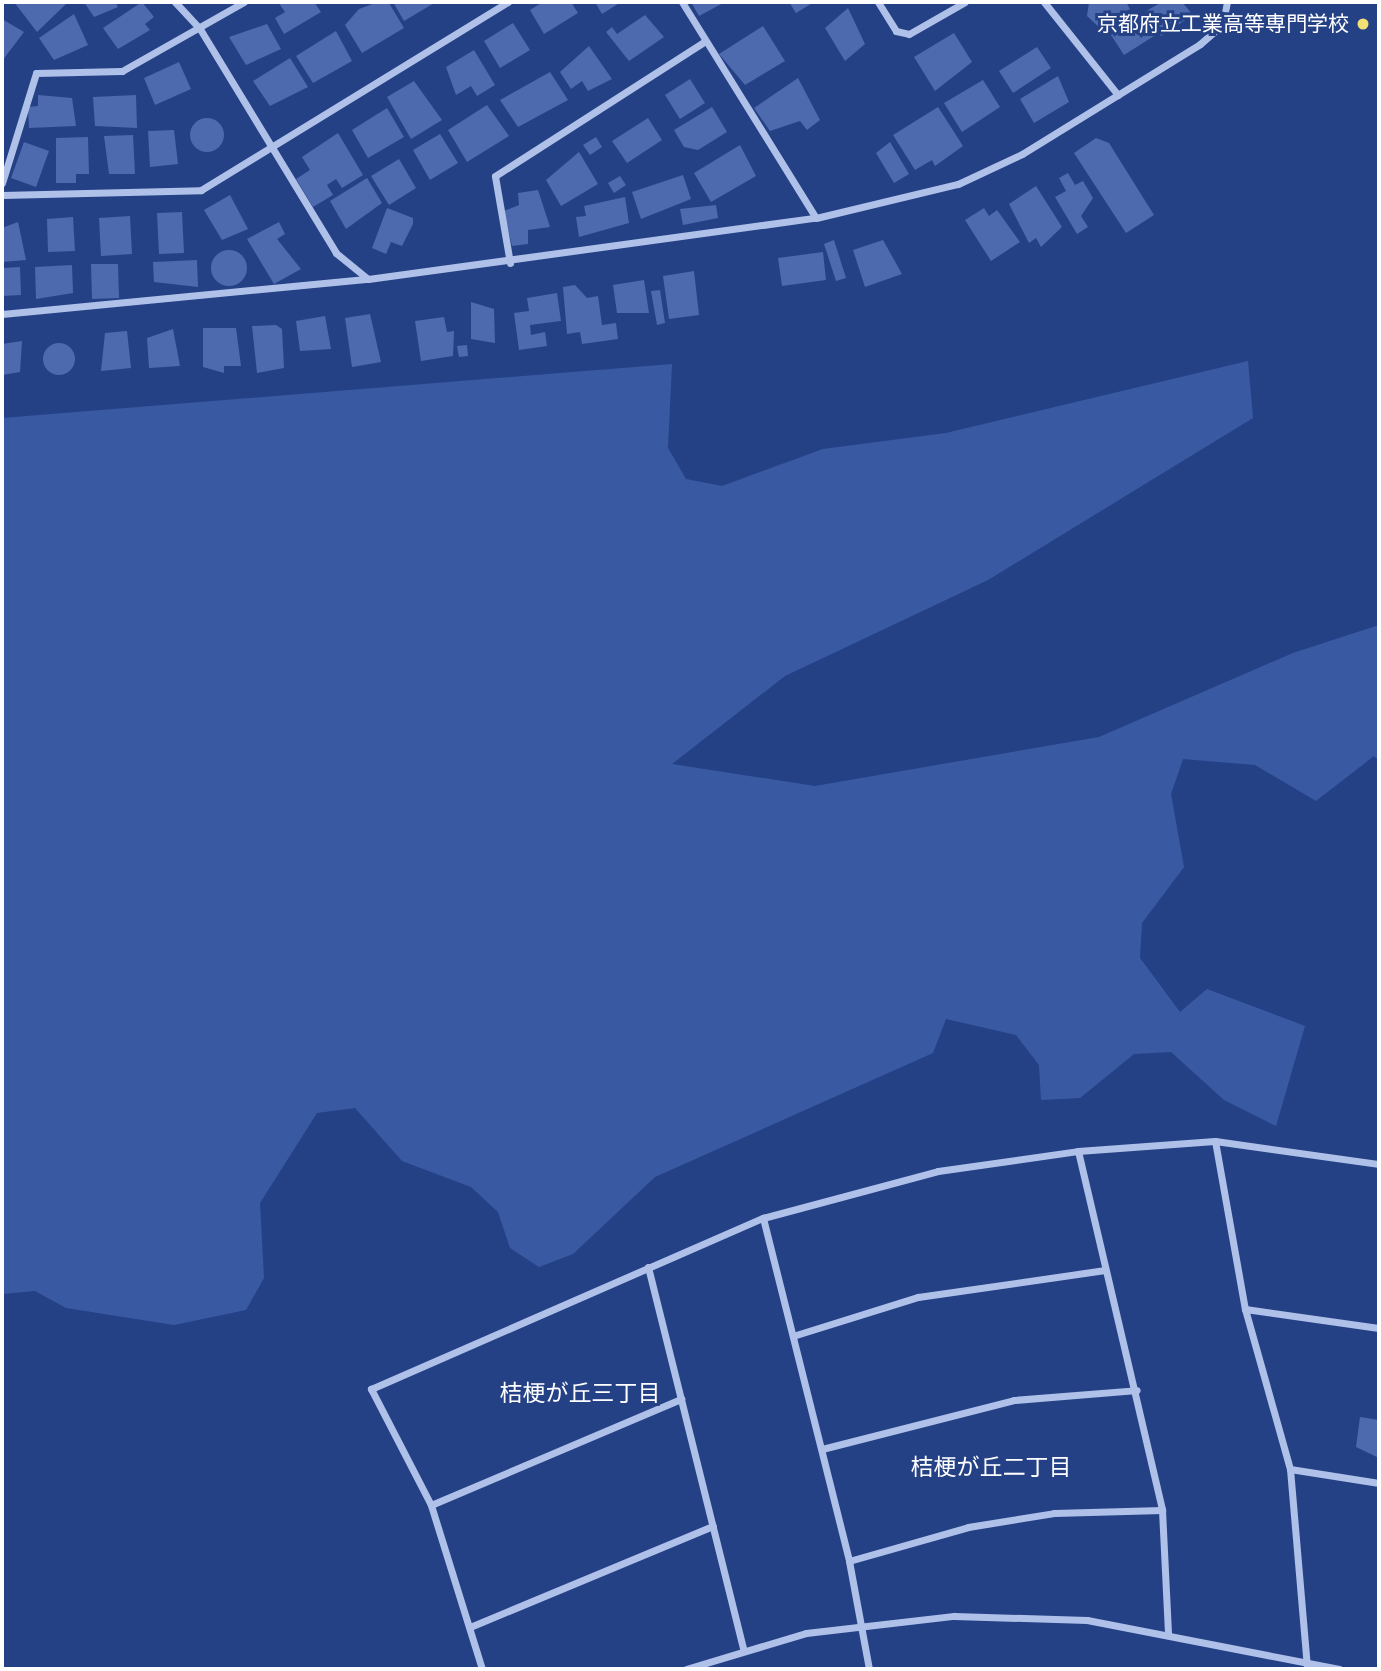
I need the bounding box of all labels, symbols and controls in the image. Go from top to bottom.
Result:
place label: 京都府立工業高等専門学校 [1097,11,1349,37]
marker: 京都府立工業高等専門学校 [1355,16,1371,32]
district label: 桔梗が丘三丁目 [500,1379,660,1407]
district label: 桔梗が丘二丁目 [911,1453,1071,1481]

